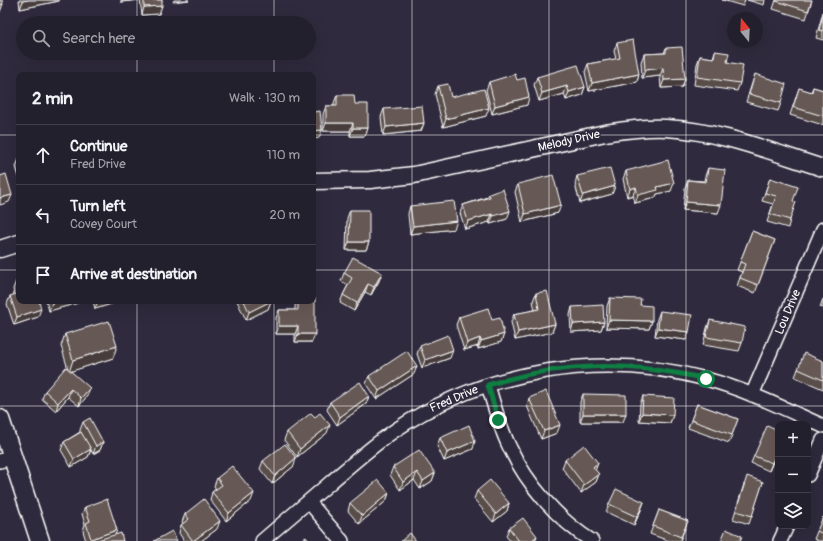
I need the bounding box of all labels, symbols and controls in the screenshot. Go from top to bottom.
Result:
north arrow [727,12,763,48]
search box [16,16,316,60]
icon: search [30,27,52,49]
text: Search here [62,29,135,48]
text: 2 min [32,88,73,109]
text: Walk · 130 m [229,90,300,106]
street label: Melody Drive [537,127,601,155]
text: Continue [70,137,128,156]
icon: ahead [32,144,54,166]
text: 110 m [267,147,300,163]
text: Fred Drive [70,156,126,172]
text: Turn left [70,197,126,216]
icon: left [32,204,54,226]
text: 20 m [269,207,300,223]
text: Covey Court [70,216,137,232]
icon: arrive [32,264,54,286]
text: Arrive at destination [70,265,197,284]
street label: Lou Drive [772,287,804,337]
route start [697,370,715,388]
street label: Fred Drive [427,382,481,416]
route end [489,411,507,429]
map controls [775,421,811,529]
button: + [775,421,811,457]
button: − [775,457,811,493]
button: layers [775,493,811,529]

